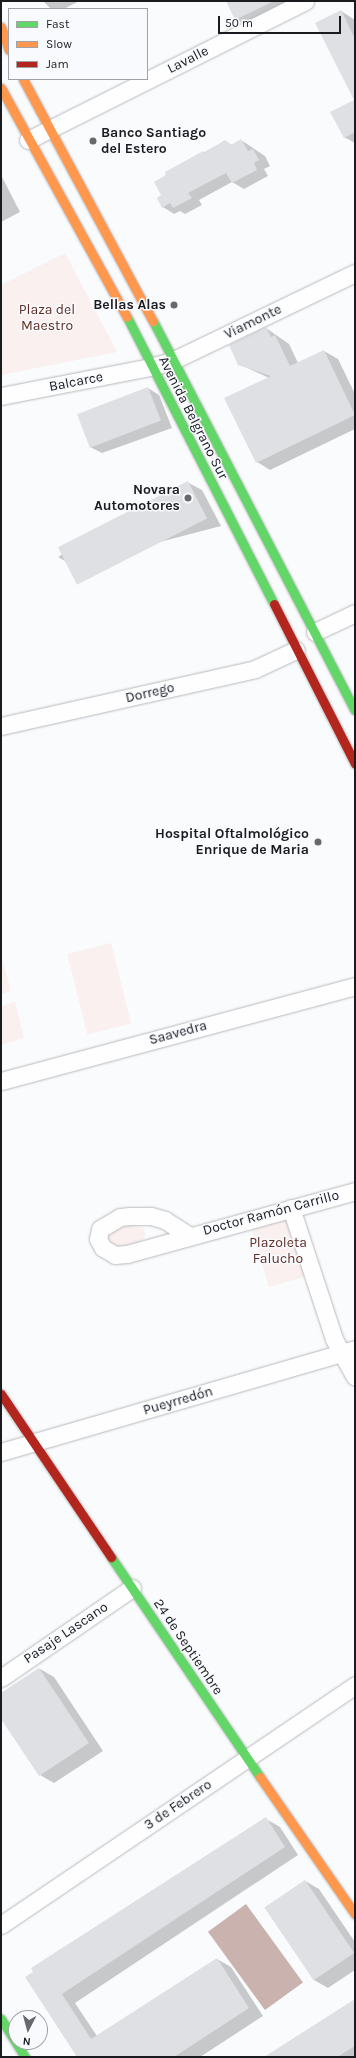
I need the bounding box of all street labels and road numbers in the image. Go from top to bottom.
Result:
street label: Lavalle [165,43,211,77]
street label: Viamonte [222,301,284,343]
street label: Avenida Belgrano Sur [155,354,231,482]
street label: Balcarce [48,369,104,395]
street label: Dorrego [124,679,176,707]
street label: Saavedra [147,1017,209,1049]
street label: Doctor Ramón Carrillo [201,1187,341,1239]
street label: Pueyrredón [141,1383,215,1419]
street label: 24 de Septiembre [150,1596,226,1698]
street label: Pasaje Lascano [21,1599,111,1667]
street label: 3 de Febrero [141,1776,215,1834]

